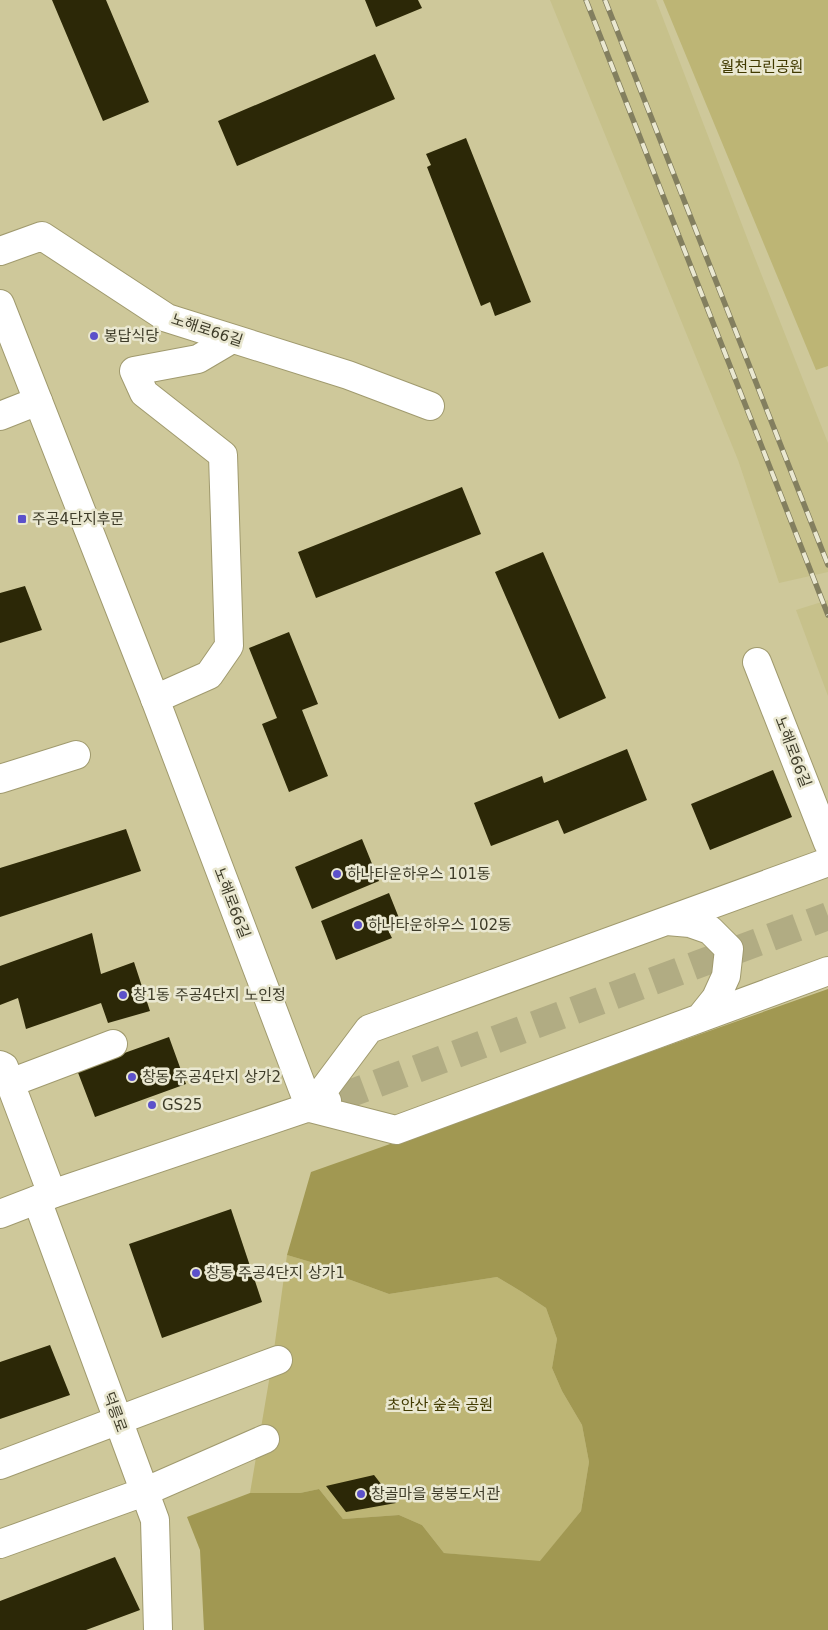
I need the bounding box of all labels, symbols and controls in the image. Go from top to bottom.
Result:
park label: 월천근린공원 [721,58,803,76]
street label: 노해로66길 [169,310,245,350]
place label: 봉답식당 [104,327,159,345]
marker: 봉답식당 [88,330,100,342]
place label: 주공4단지후문 [32,510,124,528]
marker: 주공4단지후문 [16,513,28,525]
street label: 노해로66길 [771,714,815,790]
street label: 노해로66길 [210,865,254,941]
place label: 하나타운하우스 101동 [347,865,491,883]
marker: 하나타운하우스 101동 [331,868,343,880]
place label: 하나타운하우스 102동 [368,916,512,934]
marker: 하나타운하우스 102동 [352,919,364,931]
place label: 창1동 주공4단지 노인정 [133,986,286,1004]
marker: 창1동 주공4단지 노인정 [117,989,129,1001]
place label: 창동 주공4단지 상가2 [142,1068,281,1086]
marker: 창동 주공4단지 상가2 [126,1071,138,1083]
place label: GS25 [162,1096,202,1114]
marker: GS25 [146,1099,158,1111]
place label: 창동 주공4단지 상가1 [206,1264,345,1282]
marker: 창동 주공4단지 상가1 [190,1267,202,1279]
street label: 덕릉로 [99,1389,131,1435]
park label: 초안산 숲속 공원 [387,1396,493,1414]
place label: 창골마을 붕붕도서관 [371,1485,500,1503]
marker: 창골마을 붕붕도서관 [355,1488,367,1500]

